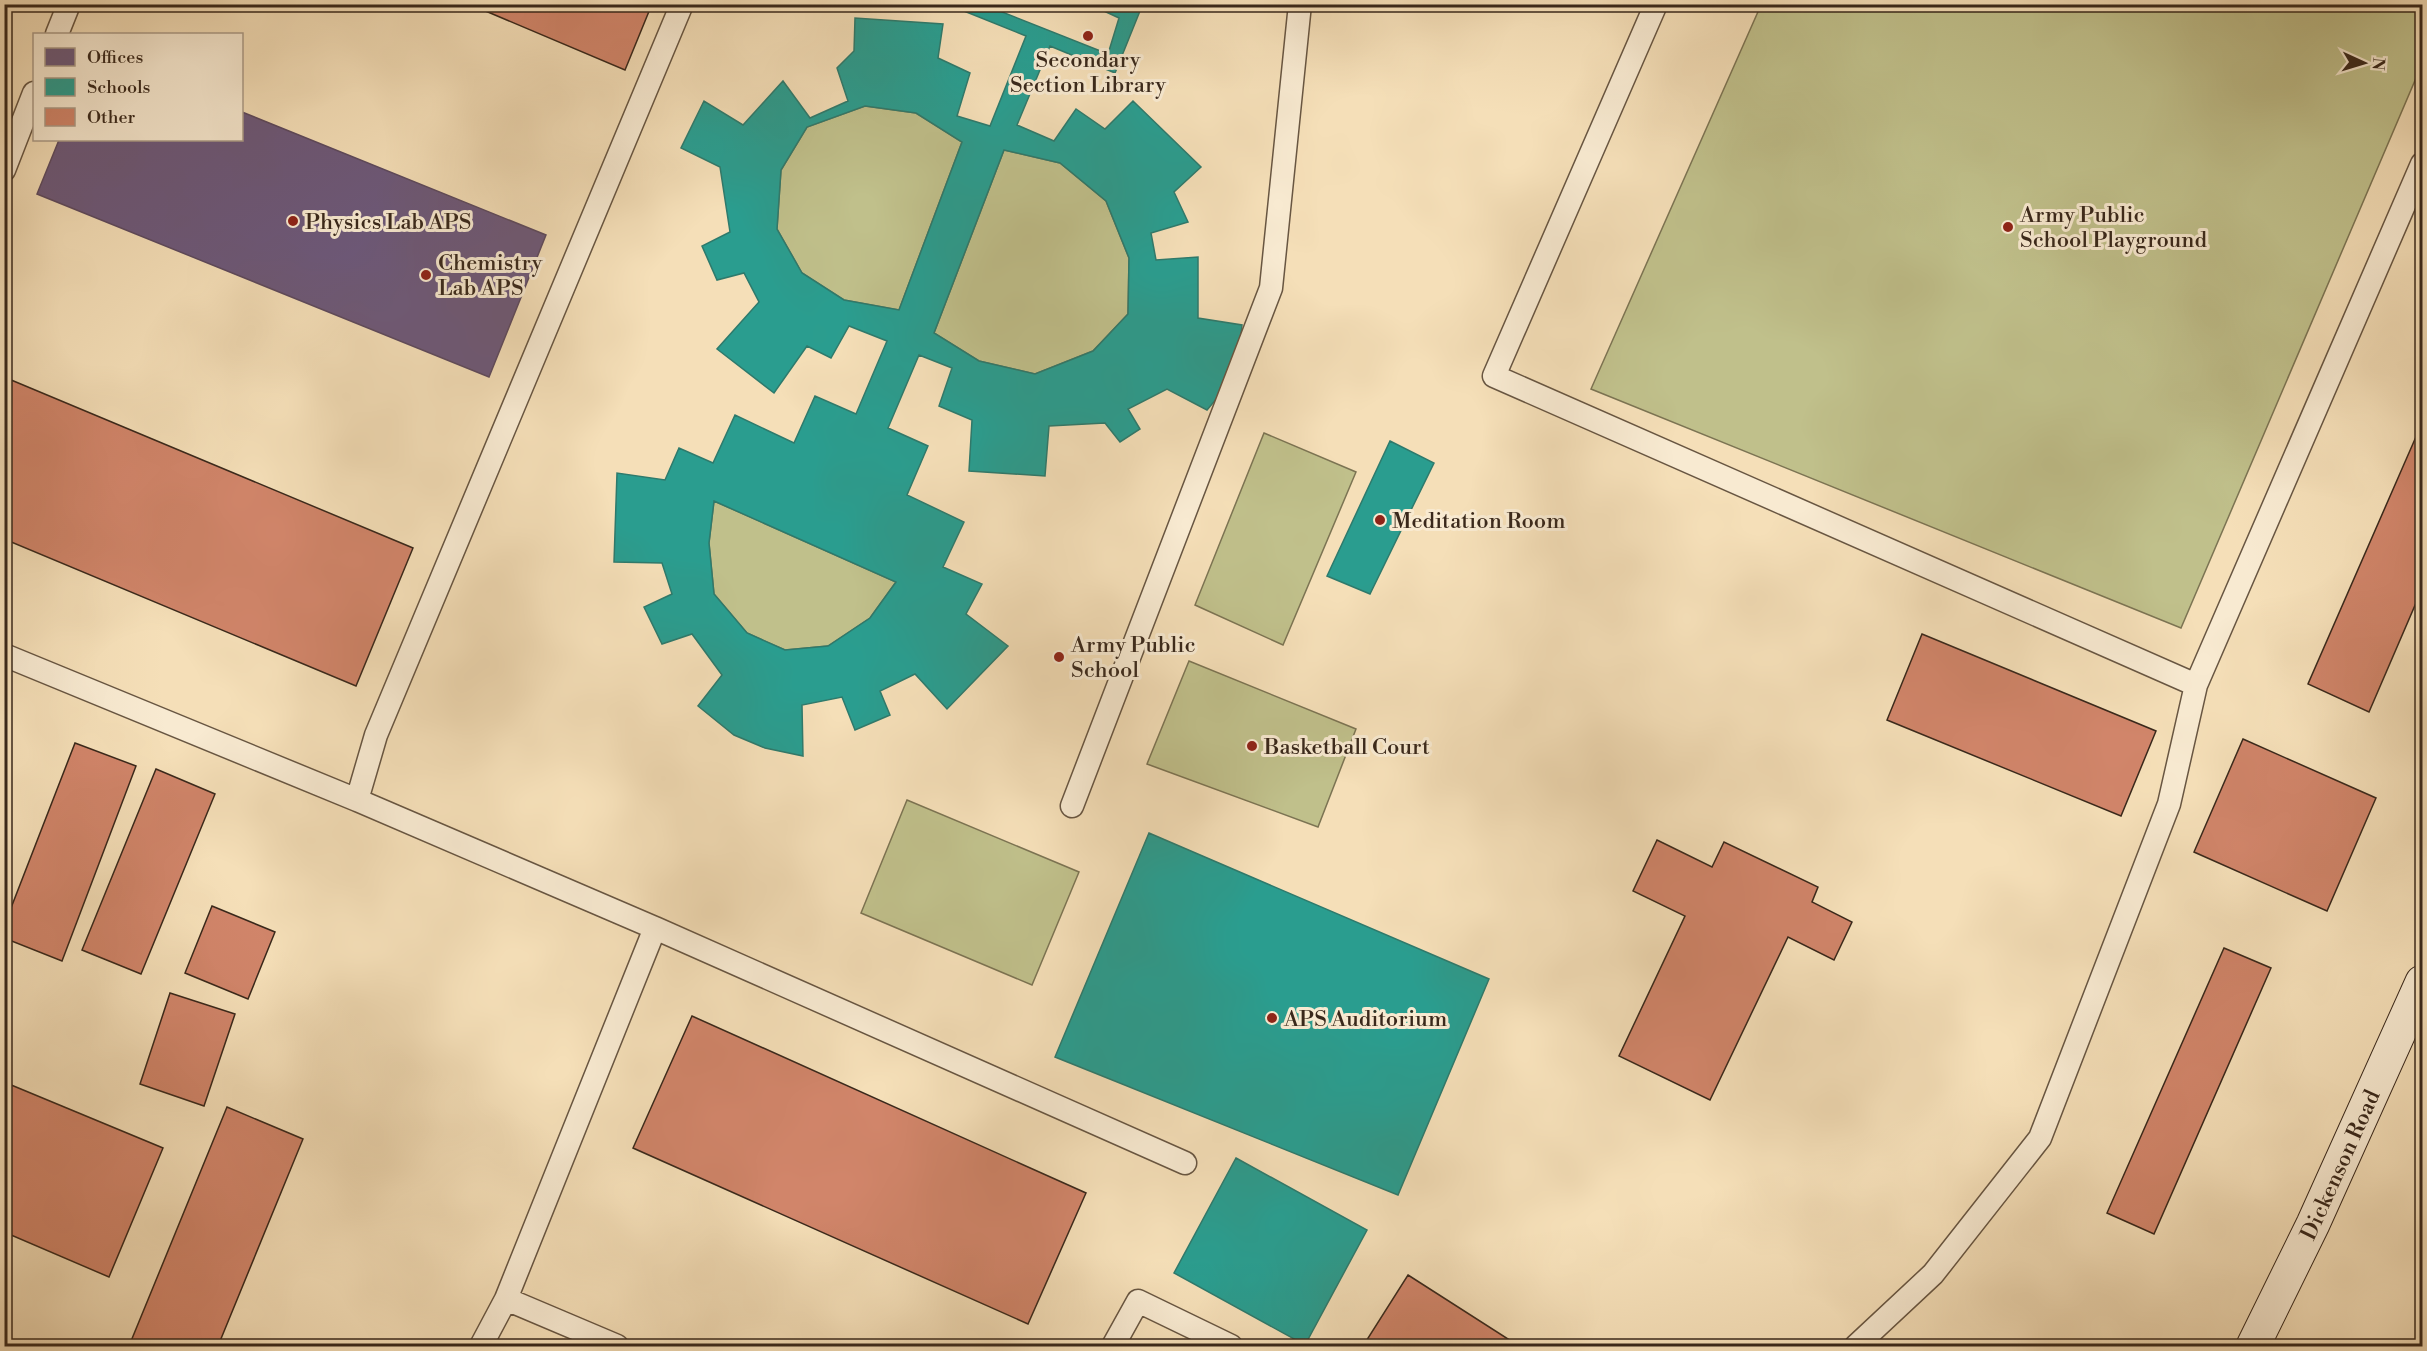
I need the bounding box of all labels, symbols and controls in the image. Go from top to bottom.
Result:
marker: Secondary Section Library [1081,29,1095,43]
legend [33,33,243,141]
north arrow [2334,33,2394,93]
text: Offices [87,46,143,69]
place label: Secondary Section Library [1010,47,1166,99]
text: N [2368,57,2388,71]
text: Schools [87,76,151,99]
text: Other [87,106,135,129]
place label: Army Public School Playground [2019,202,2207,254]
place label: Physics Lab APS [305,209,471,236]
marker: Physics Lab APS [286,214,300,228]
marker: Army Public School Playground [2001,220,2015,234]
place label: Chemistry Lab APS [438,250,543,302]
marker: Chemistry Lab APS [419,268,433,282]
place label: Meditation Room [1392,508,1565,535]
marker: Meditation Room [1373,513,1387,527]
place label: Army Public School [1070,632,1196,684]
marker: Army Public School [1052,650,1066,664]
place label: Basketball Court [1263,734,1430,761]
marker: Basketball Court [1245,739,1259,753]
place label: APS Auditorium [1283,1006,1447,1033]
marker: APS Auditorium [1265,1011,1279,1025]
street label: Dickenson Road [2295,1086,2387,1245]

